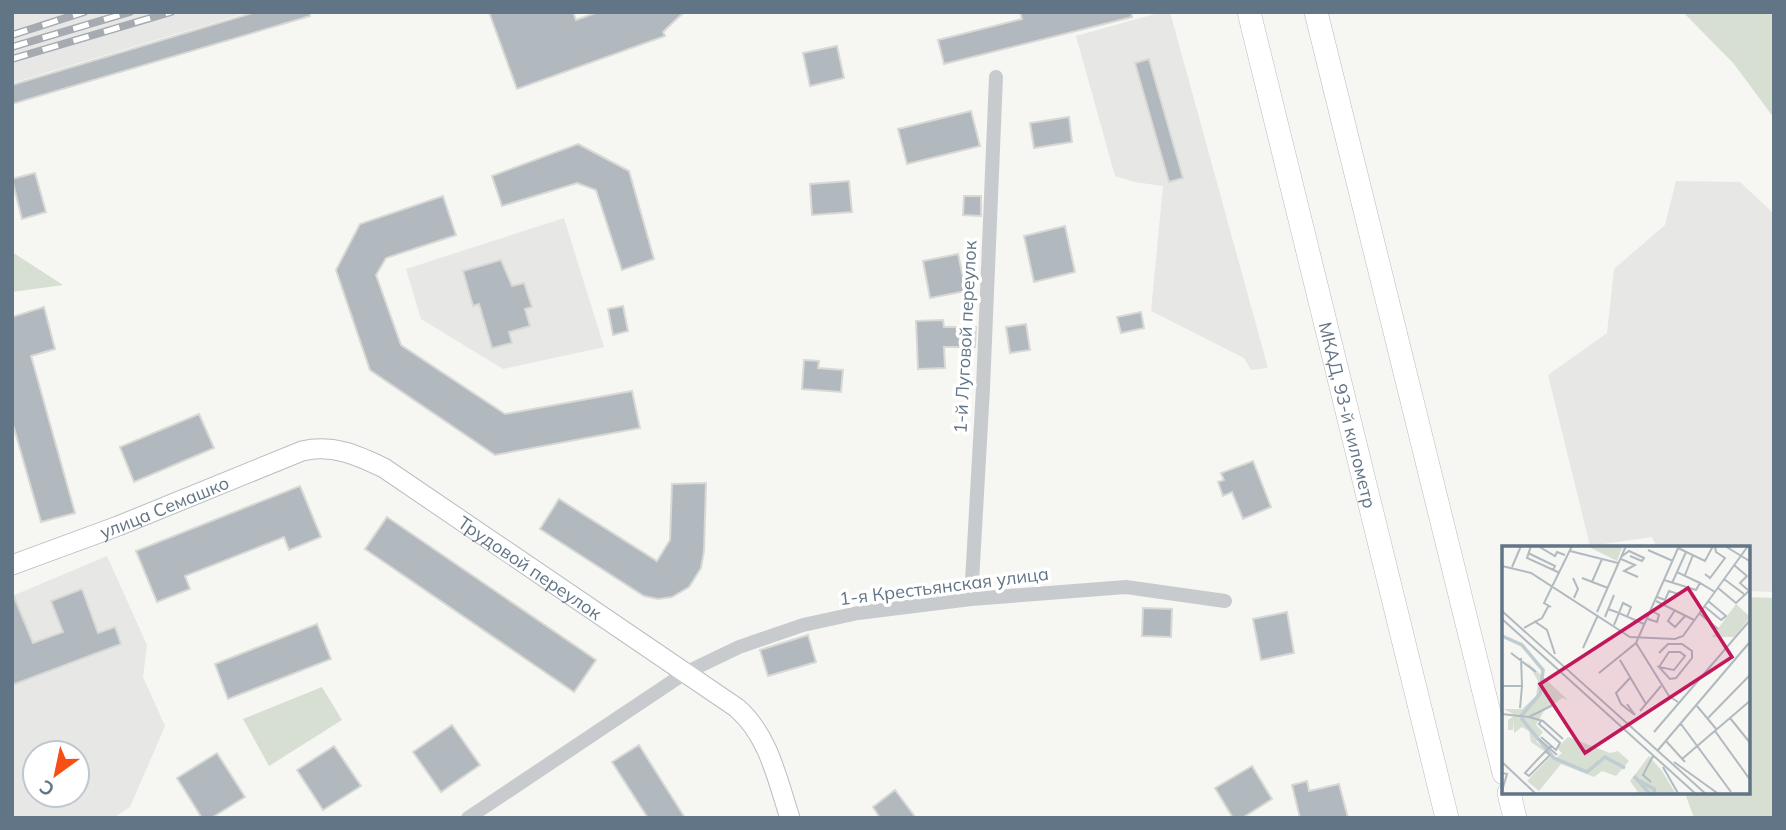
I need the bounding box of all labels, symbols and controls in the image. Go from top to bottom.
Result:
street label: 1-й Луговой переулок [948,240,982,434]
street label: МКАД, 93-й километр [1314,320,1382,511]
street label: улица Семашко [97,471,232,543]
street label: Трудовой переулок [454,510,607,625]
inset map [1502,546,1751,795]
street label: 1-я Крестьянская улица [838,562,1050,610]
north arrow [21,739,91,809]
text: С [35,775,59,802]

